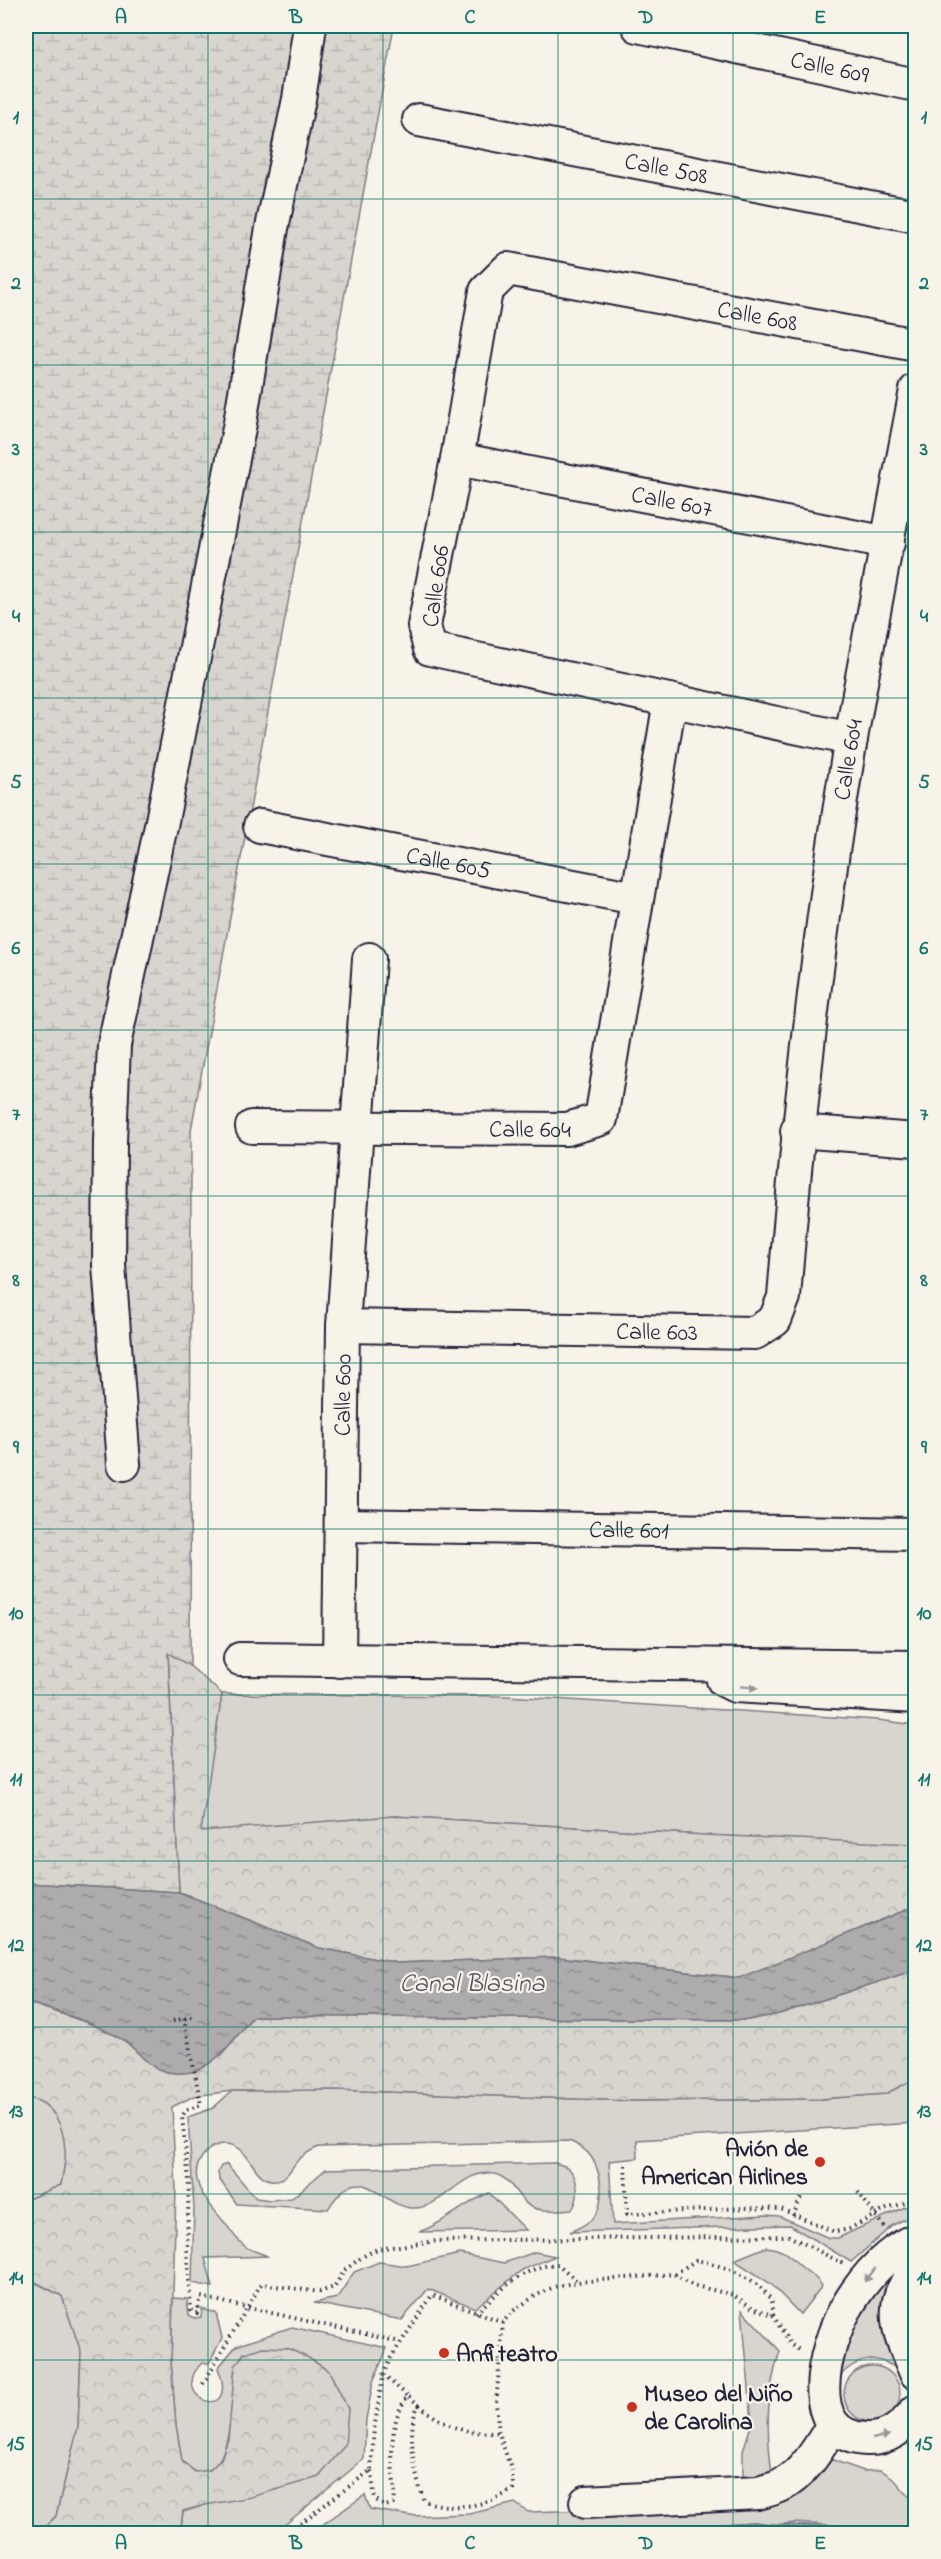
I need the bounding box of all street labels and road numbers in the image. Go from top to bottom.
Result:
street label: Calle 609 [787,44,872,95]
street label: Calle 508 [621,145,711,195]
street label: Calle 608 [714,293,800,343]
street label: Calle 607 [628,478,715,528]
street label: Calle 606 [414,543,461,630]
street label: Calle 604 [826,717,874,803]
street label: Calle 605 [403,839,494,890]
street label: Calle 604 [489,1114,571,1149]
street label: Calle 603 [616,1316,698,1352]
street label: Calle 600 [327,1354,363,1436]
street label: Calle 601 [589,1514,669,1550]

